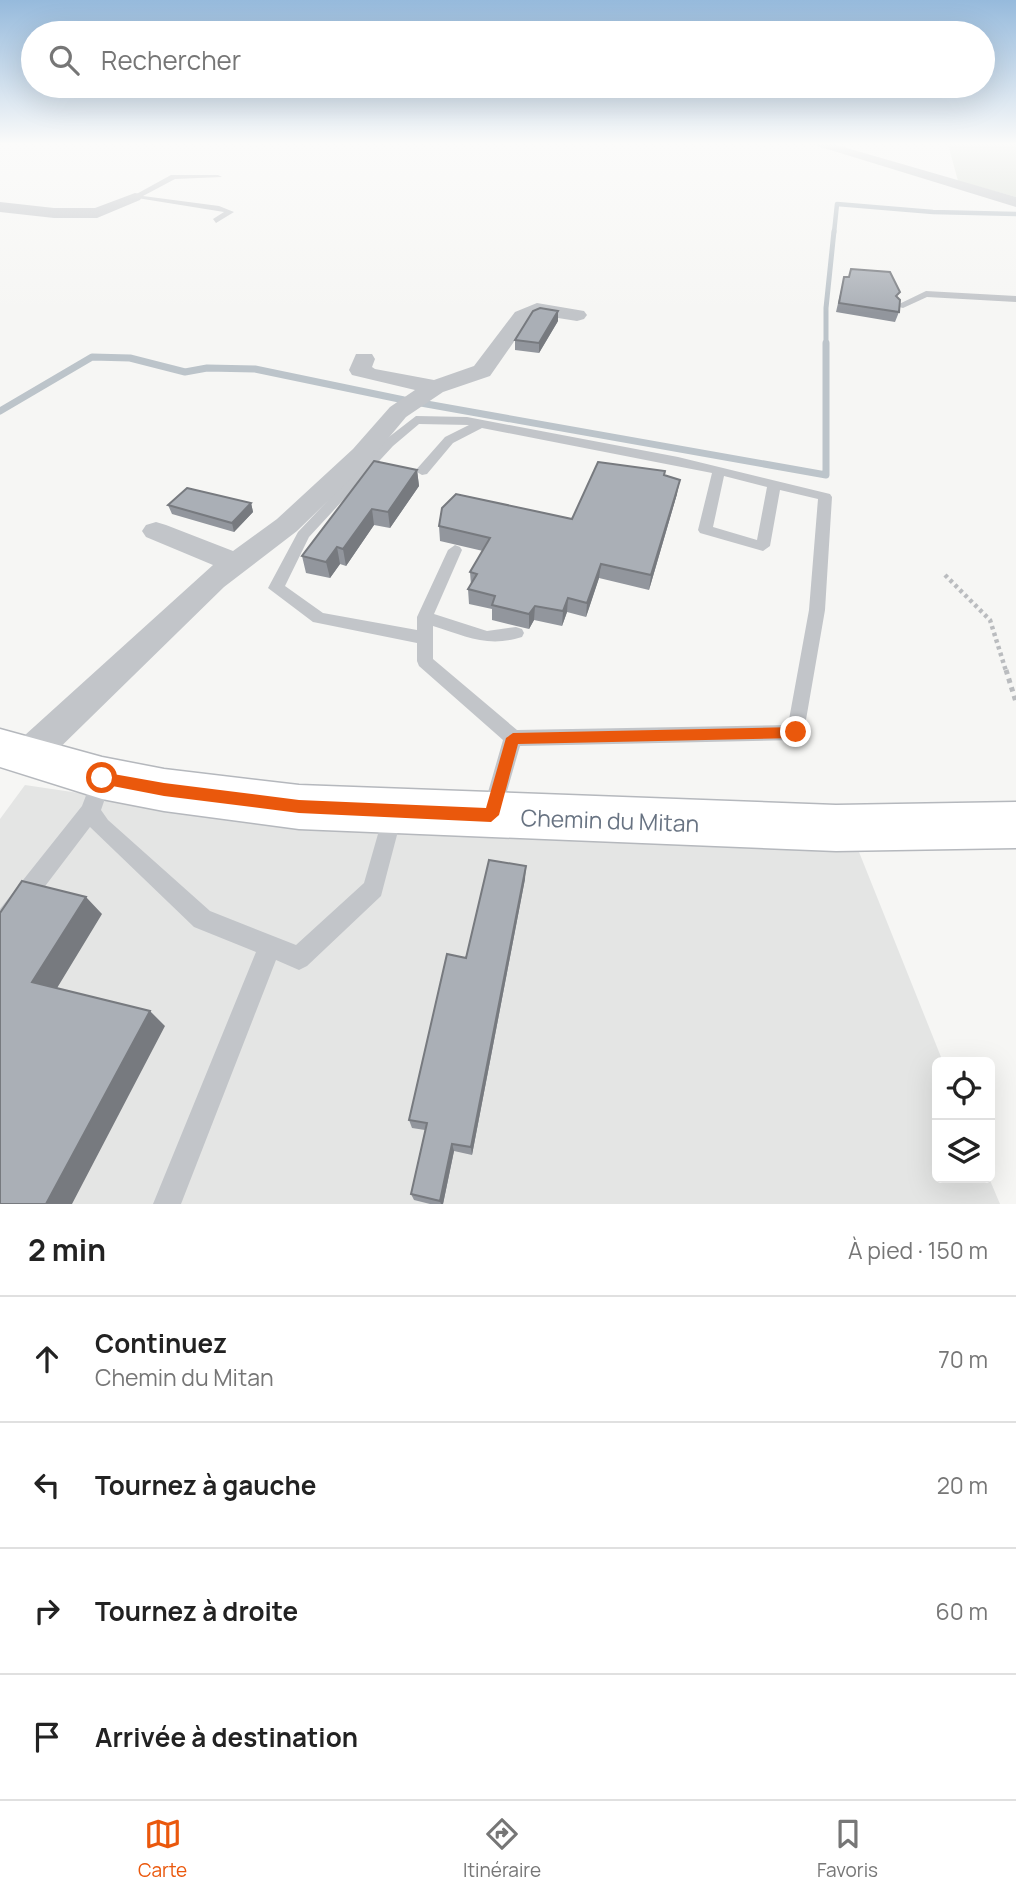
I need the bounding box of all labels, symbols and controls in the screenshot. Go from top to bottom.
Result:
search box [21,21,995,98]
icon: search [45,41,83,79]
text: Rechercher [101,42,241,78]
route end [780,716,811,747]
route start [86,762,117,793]
street label: Chemin du Mitan [520,801,700,839]
map controls [932,1057,995,1183]
button: locate [932,1057,995,1120]
button: layers [932,1120,995,1183]
text: 2 min [28,1229,106,1270]
text: À pied · 150 m [848,1234,988,1266]
text: Continuez [95,1325,227,1361]
icon: ahead [28,1340,66,1378]
text: 70 m [938,1343,988,1375]
text: Chemin du Mitan [95,1361,274,1393]
icon: left [28,1466,66,1504]
text: Tournez à gauche [95,1467,316,1503]
text: 20 m [937,1469,988,1501]
icon: right [28,1592,66,1630]
text: Tournez à droite [95,1593,298,1629]
text: 60 m [936,1595,988,1627]
icon: arrive [28,1718,66,1756]
text: Arrivée à destination [95,1719,358,1755]
tab: Carte [138,1815,187,1883]
tab: Itinéraire [463,1815,541,1883]
tab: Favoris [817,1815,878,1883]

